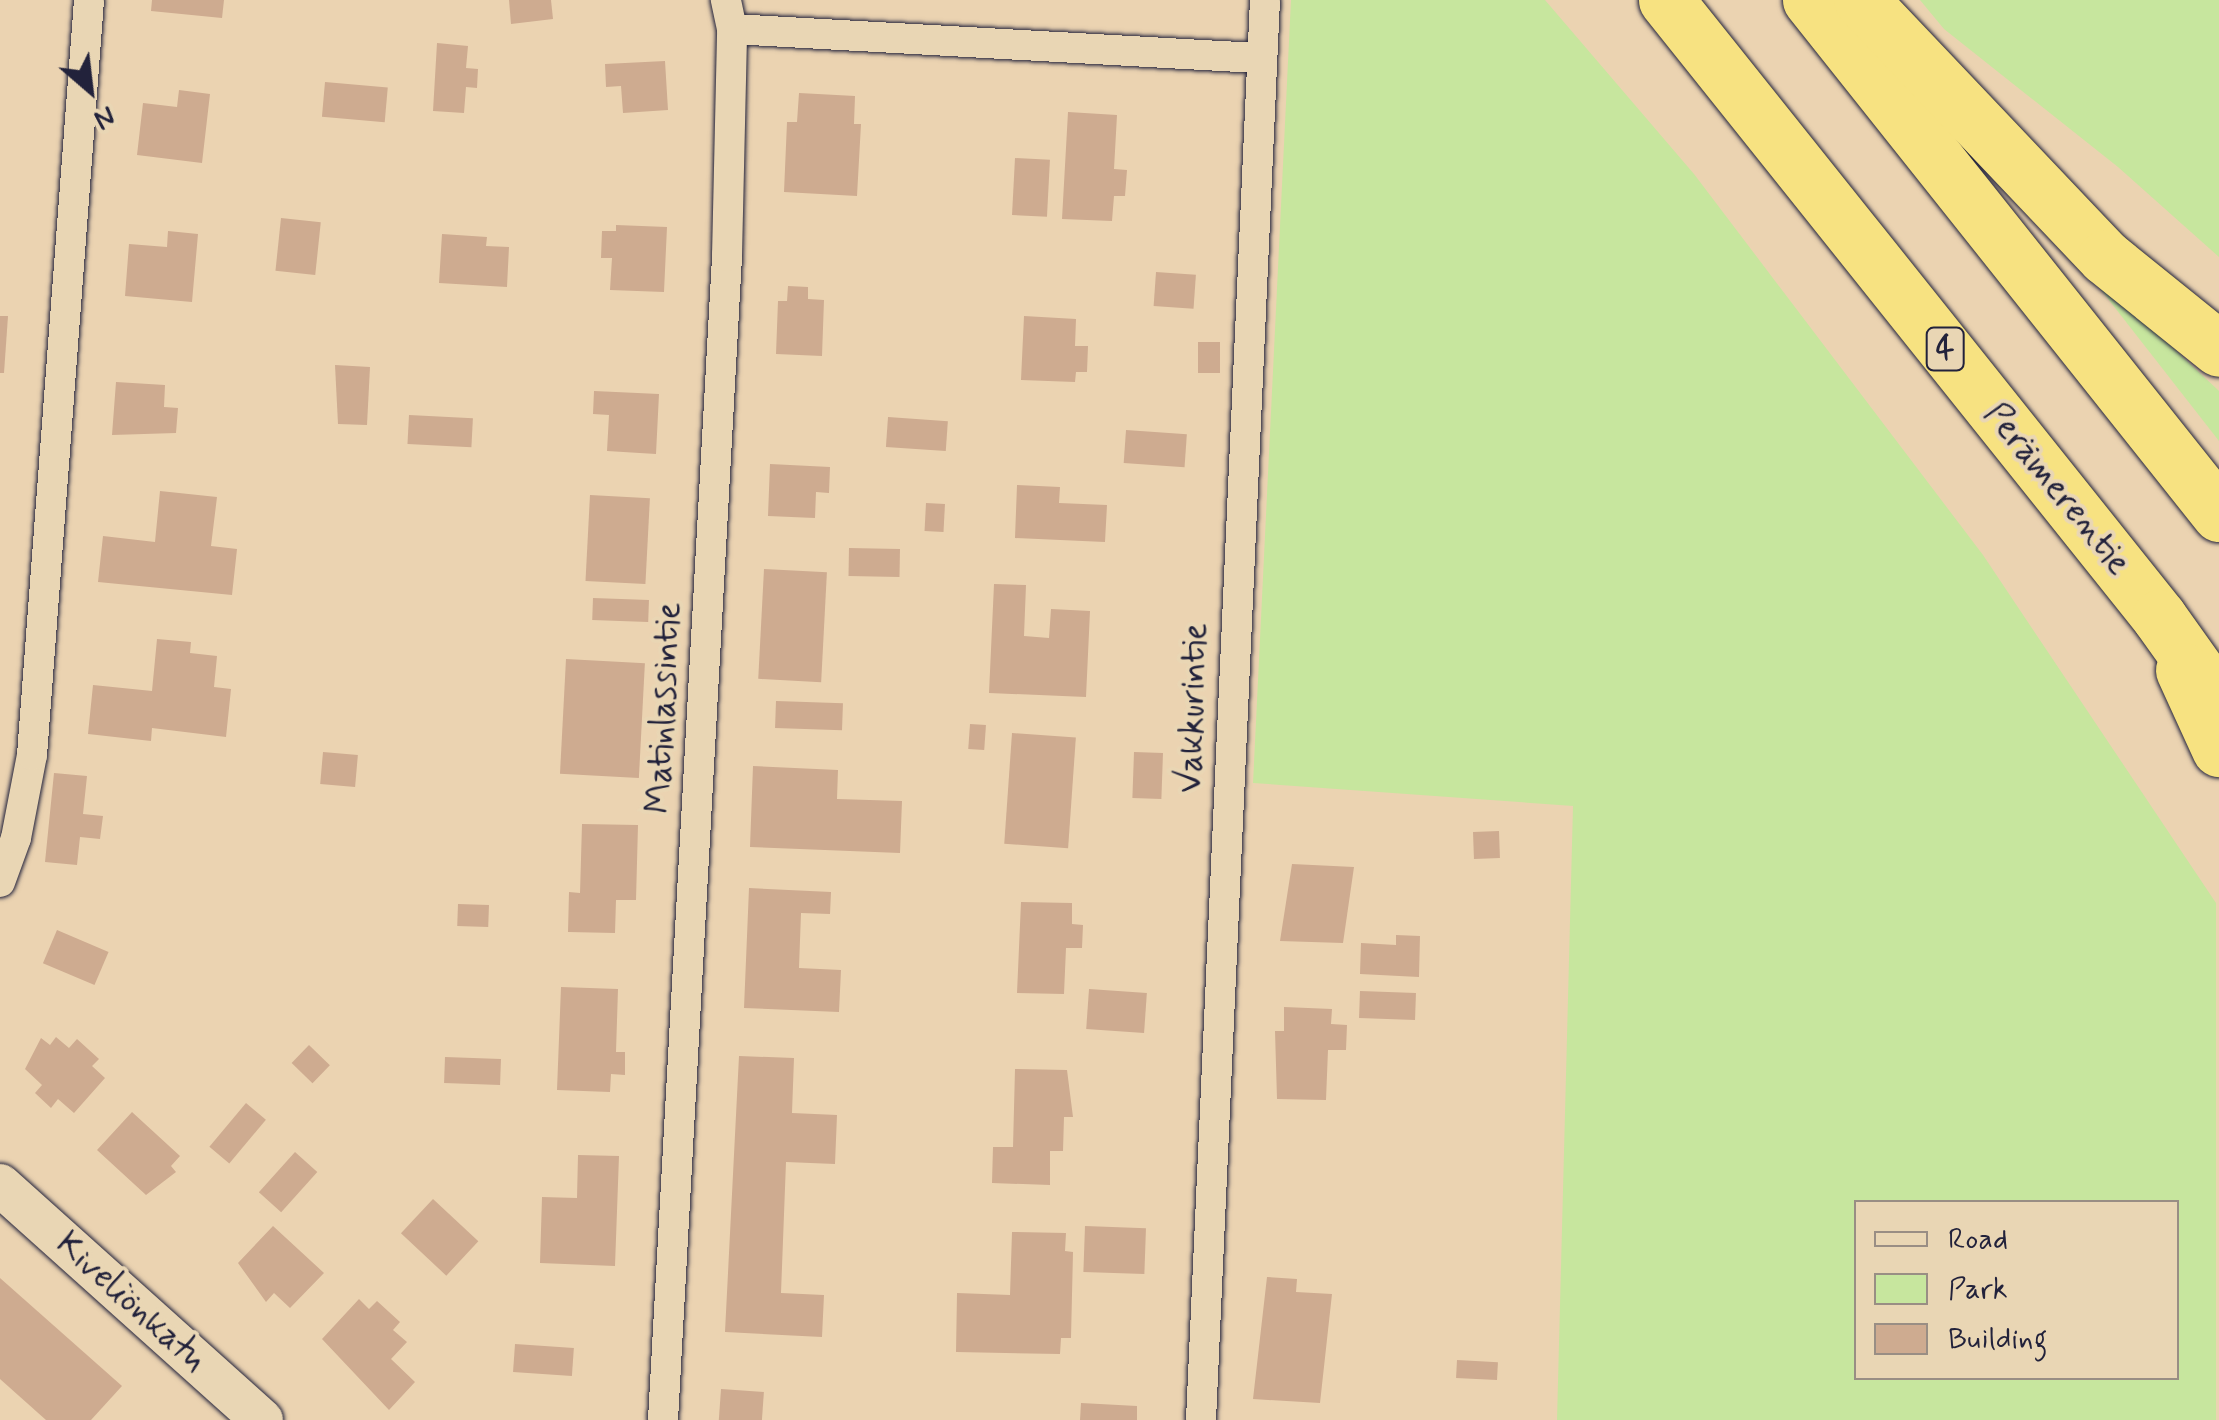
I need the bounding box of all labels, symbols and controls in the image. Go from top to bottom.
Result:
north arrow [40,40,140,140]
text: N [87,96,121,138]
road number: 4 [1925,322,1965,376]
street label: Perämerentie [1975,394,2139,584]
street label: Matinlassintie [637,601,691,815]
street label: Vakkurintie [1169,622,1217,794]
legend [1854,1200,2179,1380]
text: Road [1948,1220,2008,1259]
street label: Kiveliönkatu [47,1223,215,1381]
text: Park [1948,1270,2008,1309]
text: Building [1948,1320,2047,1359]

